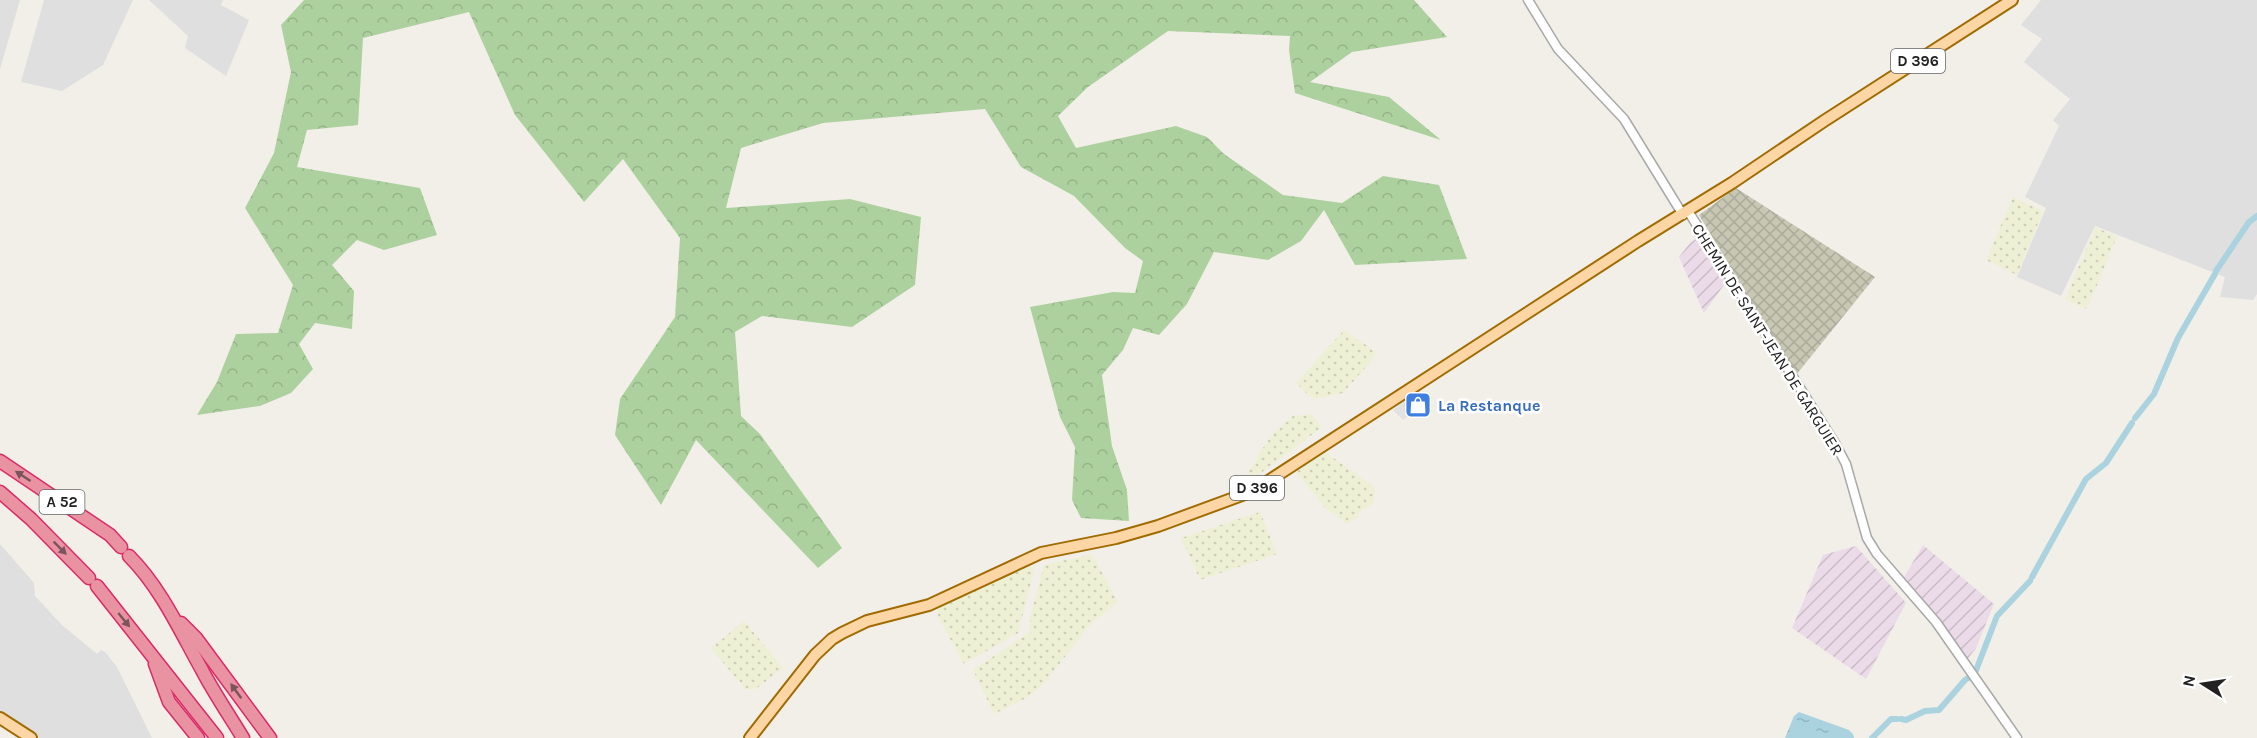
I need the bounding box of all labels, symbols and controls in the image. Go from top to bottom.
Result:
road number: D 396 [1891,49,1945,73]
street label: CHEMIN DE SAINT-JEAN DE GARGUIER [1688,220,1847,459]
shop icon: La Restanque [1403,390,1433,420]
place label: La Restanque [1438,396,1540,415]
one-way arrow [15,471,31,482]
road number: D 396 [1230,476,1284,500]
road number: A 52 [40,490,84,514]
one-way arrow [53,541,67,556]
one-way arrow [118,612,131,628]
north arrow [2173,654,2233,714]
text: N [2178,673,2199,689]
one-way arrow [229,683,242,699]

